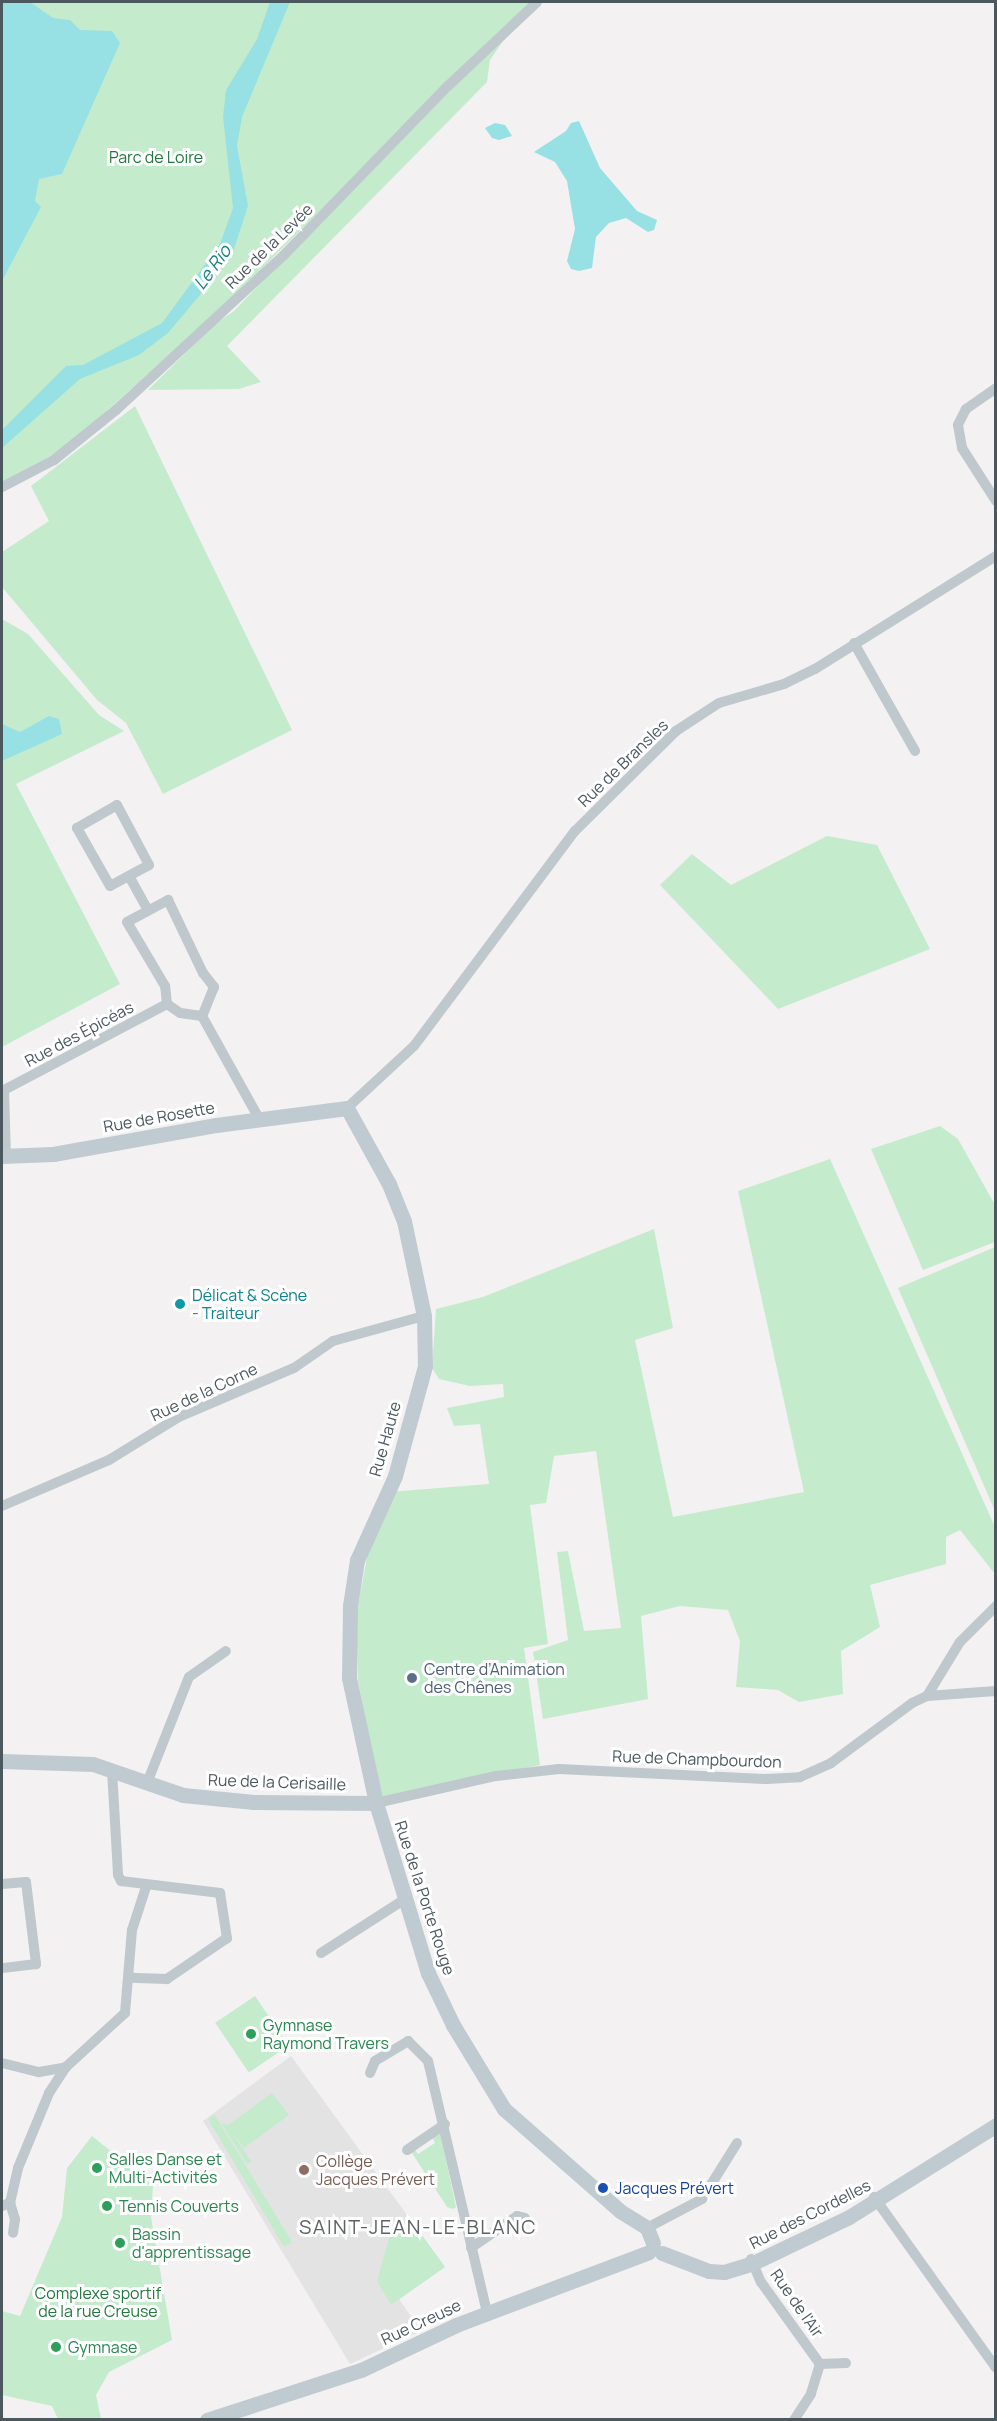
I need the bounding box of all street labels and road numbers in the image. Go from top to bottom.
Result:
street label: Rue de la Levée [221,199,317,293]
street label: Rue de Bransles [574,715,672,811]
street label: Rue des Épicéas [21,997,137,1071]
street label: Rue de Rosette [102,1098,216,1136]
street label: Rue de la Corne [148,1359,260,1425]
street label: Rue Haute [365,1399,405,1479]
street label: Rue de Champbourdon [612,1746,782,1772]
street label: Rue de la Cerisaille [208,1770,346,1794]
street label: Rue de la Porte Rouge [391,1818,459,1978]
street label: Rue des Cordelles [746,2175,874,2253]
street label: Rue de l'Air [767,2265,827,2341]
street label: Rue Creuse [378,2295,464,2349]

